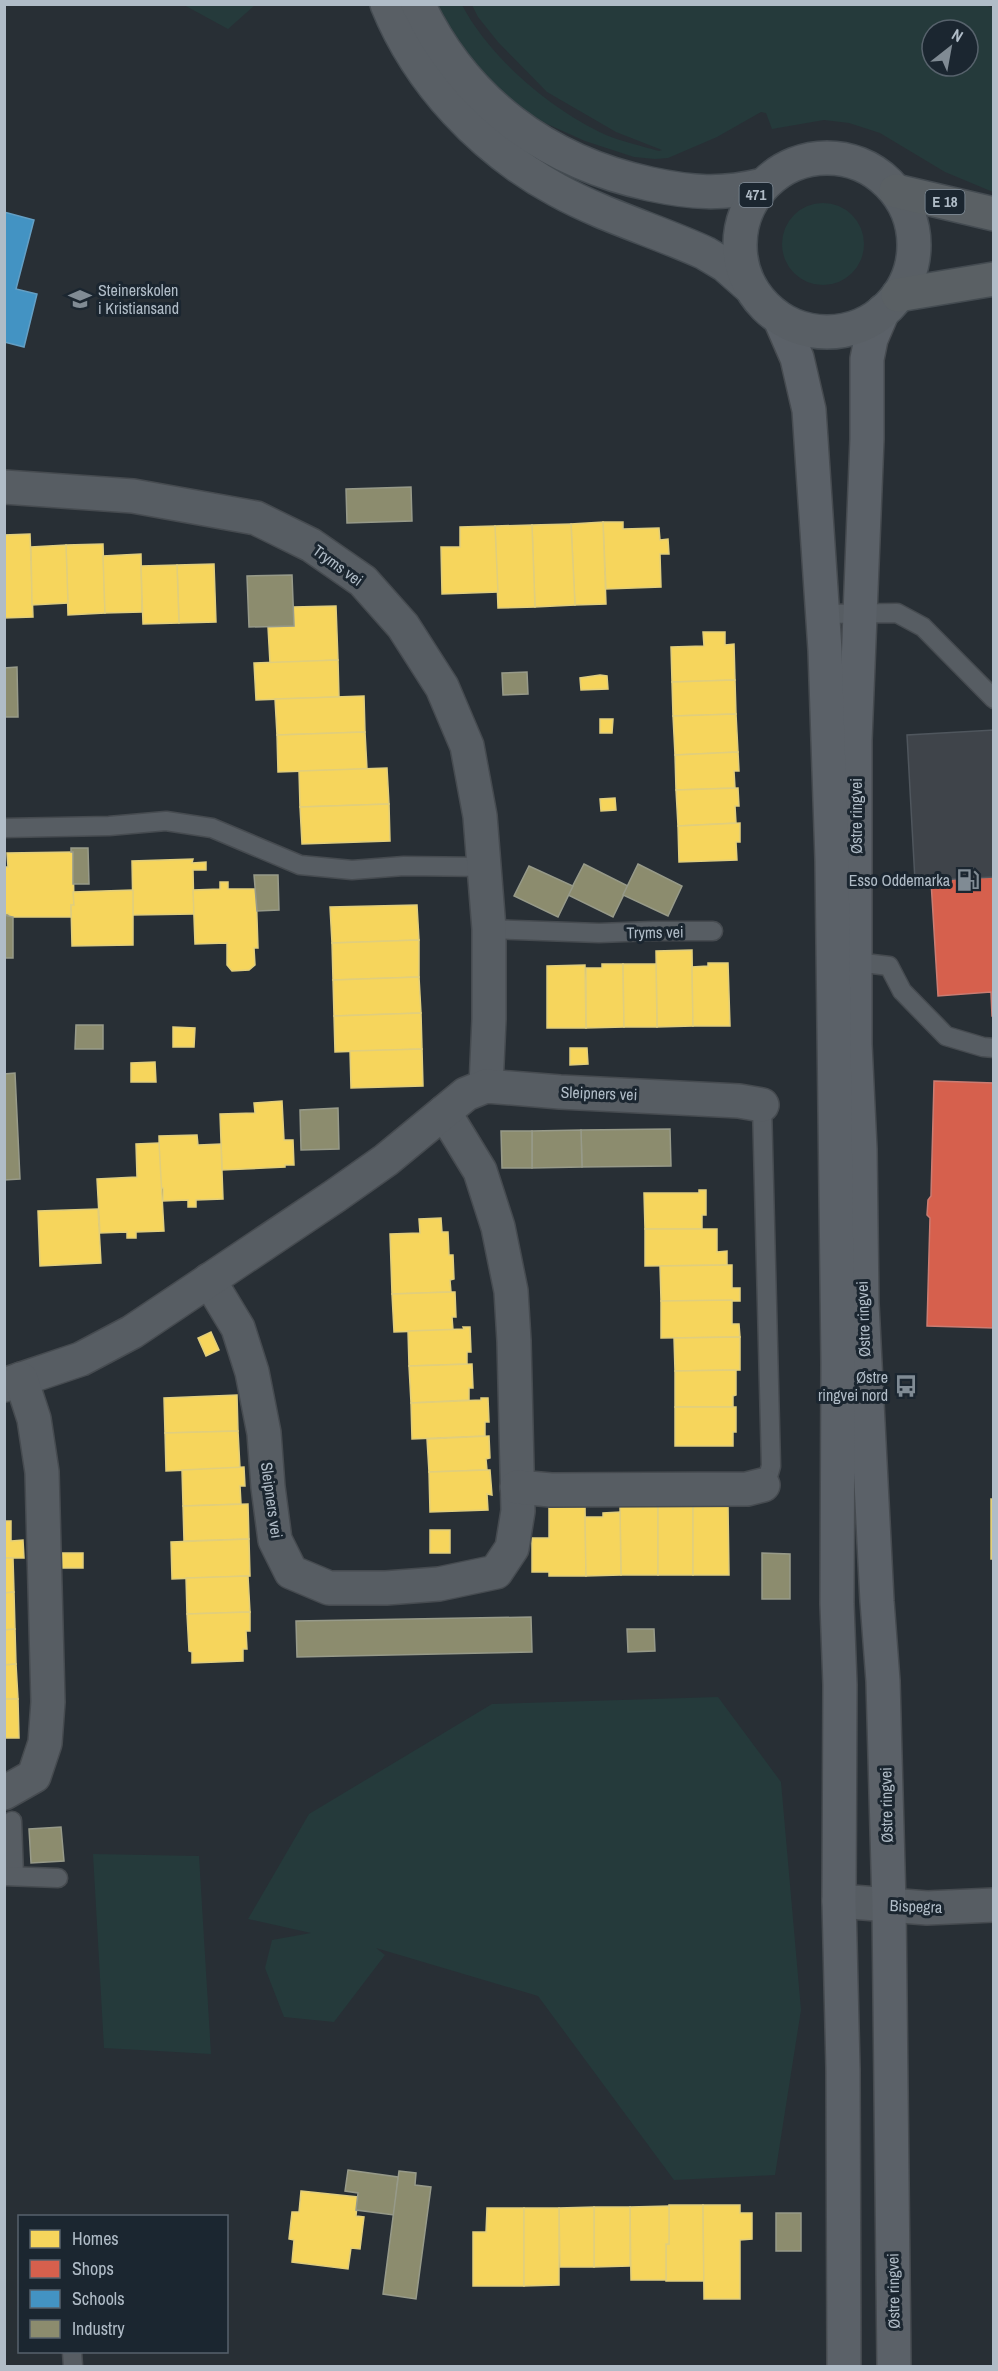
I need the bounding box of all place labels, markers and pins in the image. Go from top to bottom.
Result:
place label: Steinerskolen i Kristiansand [98,279,179,319]
school or university icon: Steinerskolen i Kristiansand [67,286,93,312]
fuel station icon: Esso Oddemarka [955,867,981,893]
place label: Esso Oddemarka [849,869,951,891]
place label: Østre ringvei nord [818,1366,888,1406]
bus stop icon: Østre ringvei nord [893,1373,919,1399]

